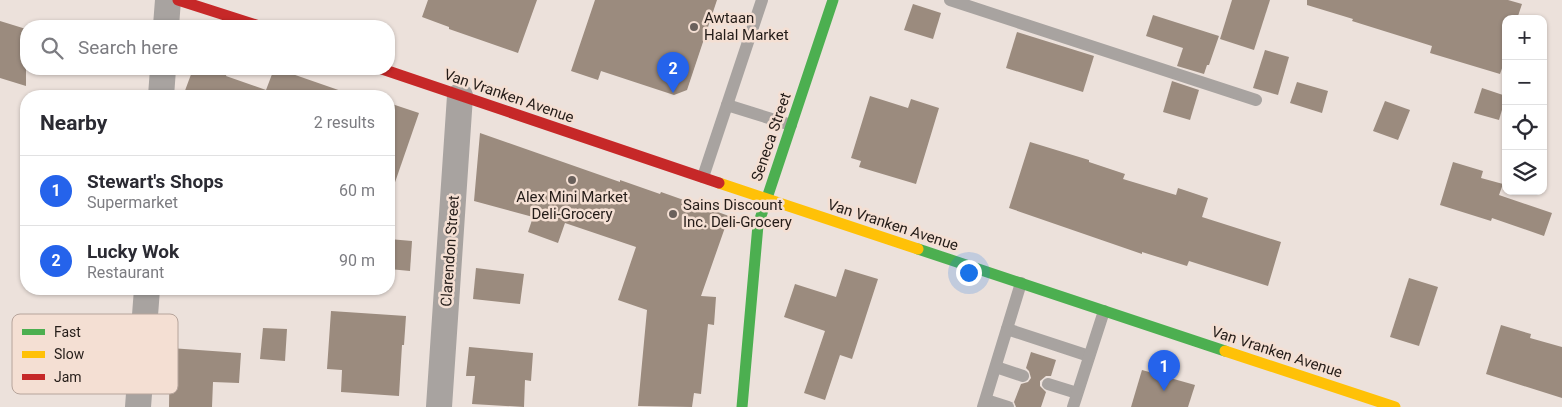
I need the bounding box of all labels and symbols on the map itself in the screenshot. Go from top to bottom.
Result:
place label: Awtaan Halal Market [704,9,789,44]
marker: Awtaan Halal Market [688,21,700,33]
pin: 2 [657,52,689,93]
street label: Van Vranken Avenue [442,65,576,127]
street label: Seneca Street [747,90,795,184]
marker: Alex Mini Market Deli-Grocery [566,174,578,186]
place label: Alex Mini Market Deli-Grocery [516,188,628,223]
street label: Clarendon Street [437,195,463,307]
street label: Van Vranken Avenue [825,195,961,255]
place label: Sains Discount Inc. Deli-Grocery [683,196,792,231]
marker: Sains Discount Inc. Deli-Grocery [667,208,679,220]
your location [956,260,982,286]
legend [12,314,178,394]
street label: Van Vranken Avenue [1209,322,1345,382]
text: Fast [54,324,81,340]
text: Slow [54,346,85,362]
pin: 1 [1148,350,1180,391]
text: Jam [54,369,82,385]

